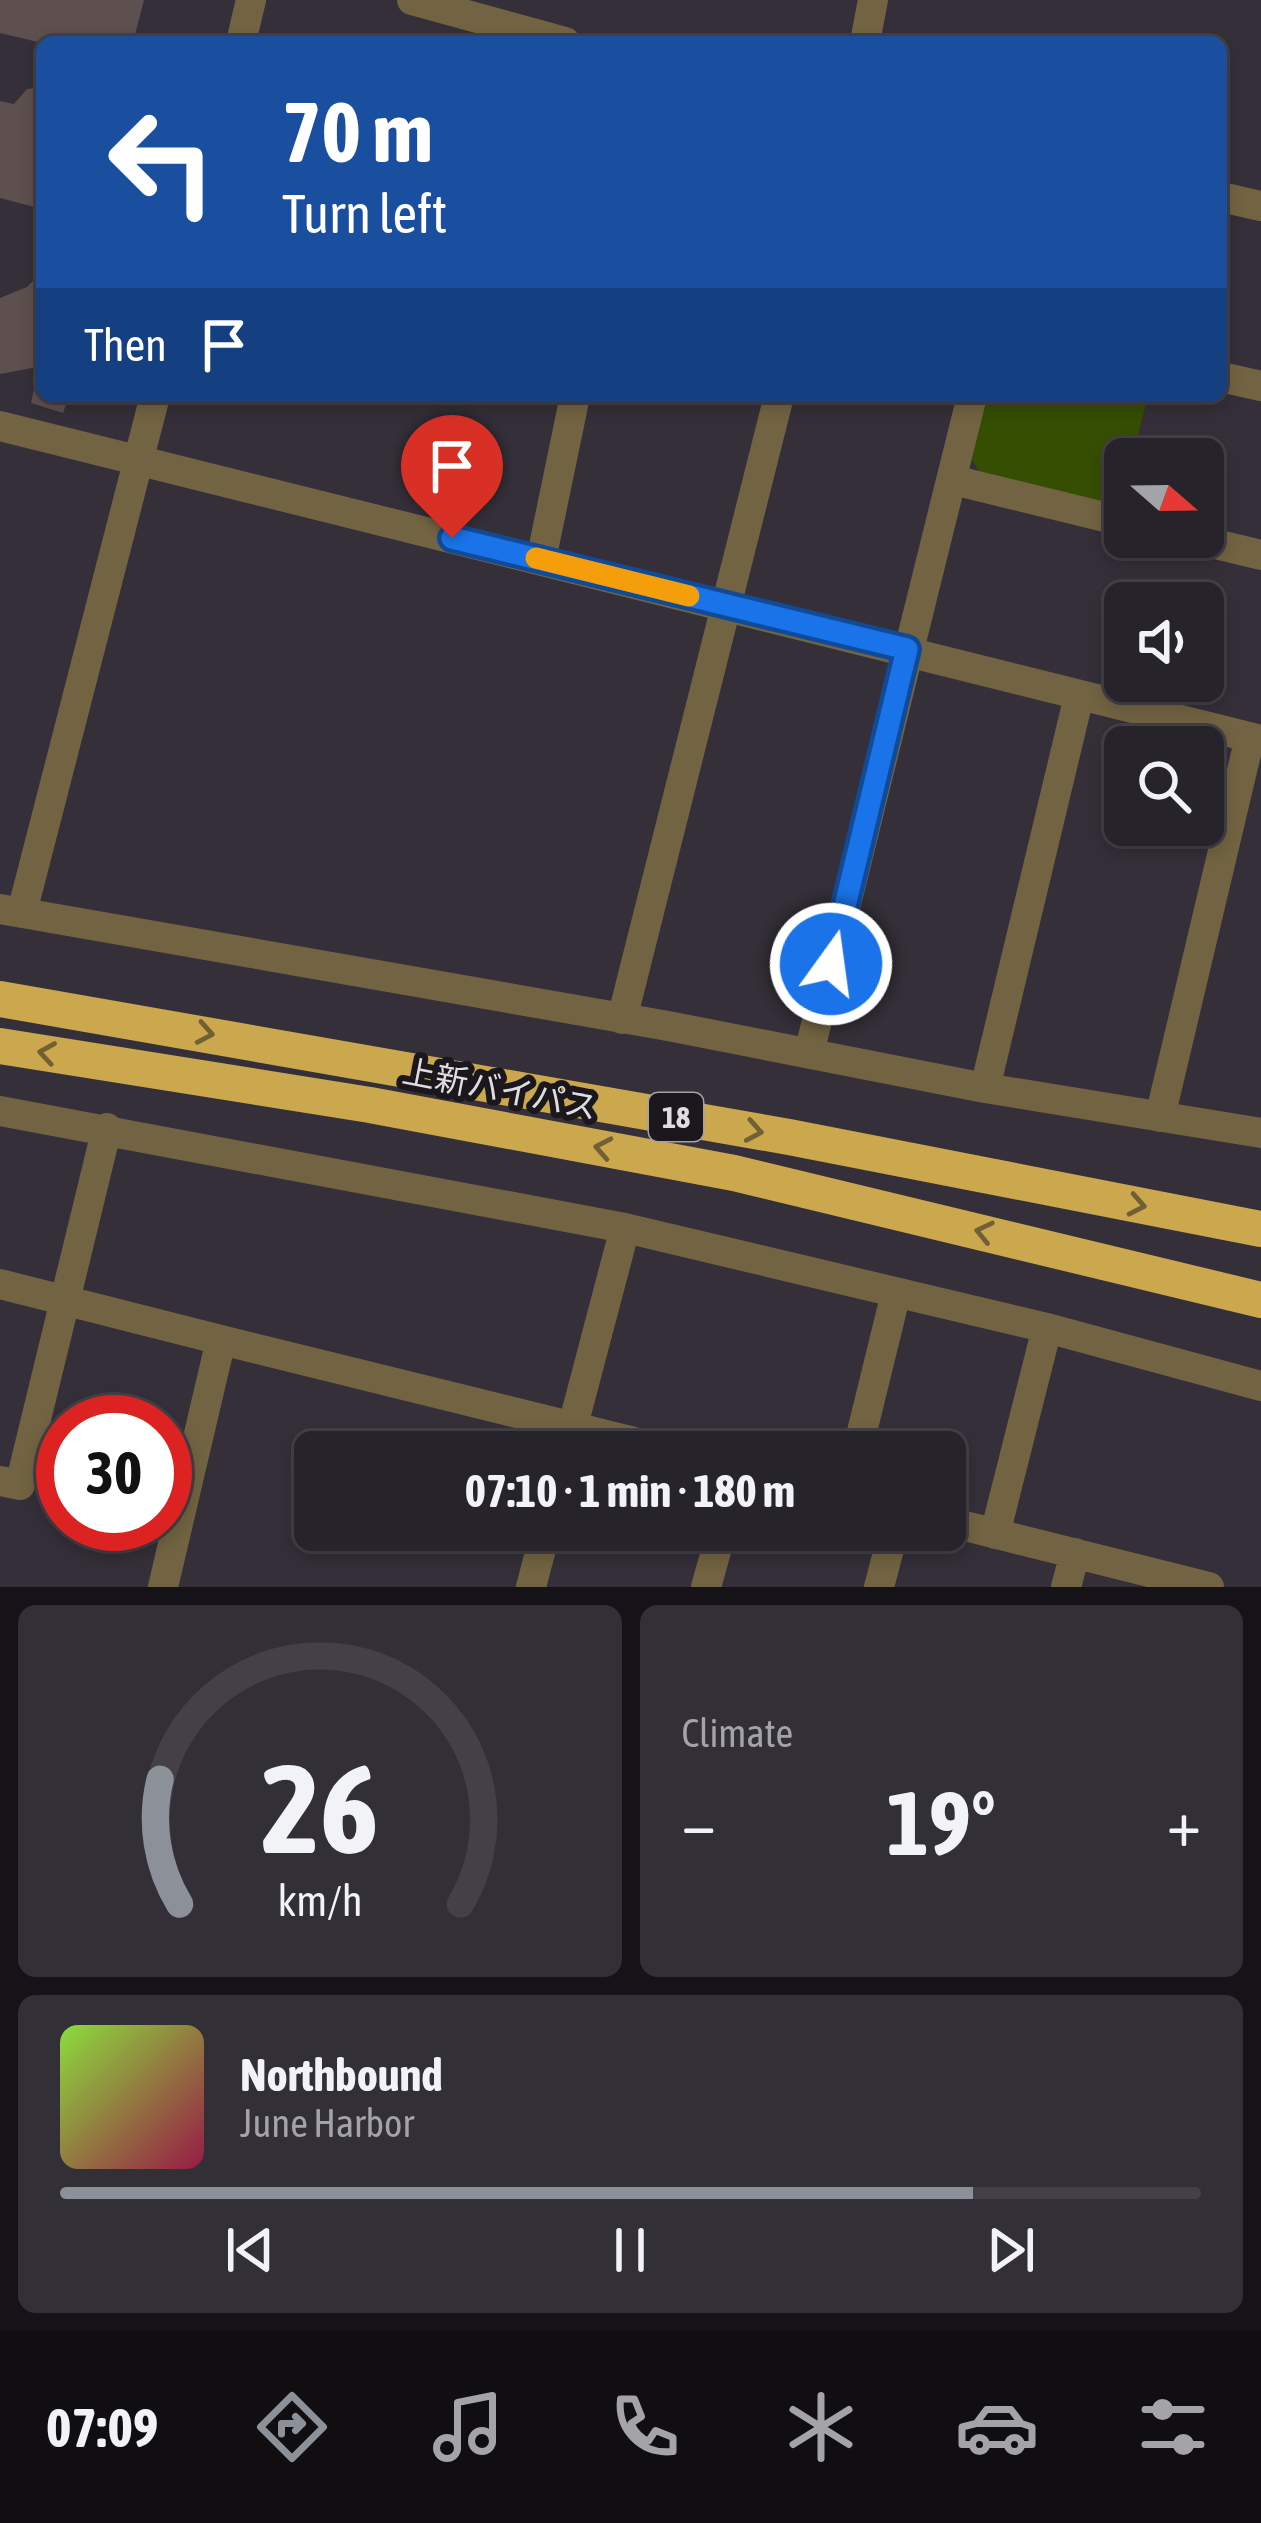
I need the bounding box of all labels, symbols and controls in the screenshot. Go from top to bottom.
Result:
icon: left [84,84,240,240]
text: 70 m [282,84,433,180]
text: Turn left [282,183,447,244]
icon: arrive [191,312,257,378]
text: Then [84,319,167,371]
pin [401,415,503,538]
icon: arrive [419,433,485,499]
north arrow [1104,438,1224,558]
map controls [1104,438,1224,846]
button: sound [1104,582,1224,702]
button: search [1104,726,1224,846]
position arrow [768,901,894,1027]
one-way arrow [195,1019,215,1045]
one-way arrow [38,1042,58,1067]
street label: 上新バイパス [400,1052,600,1126]
road number: 18 [649,1093,703,1141]
one-way arrow [744,1117,764,1142]
one-way arrow [594,1137,614,1162]
one-way arrow [1127,1191,1147,1217]
one-way arrow [975,1221,995,1246]
speed limit sign: 30 [36,1395,192,1551]
text: 07:10 · 1 min · 180 m [465,1465,795,1517]
text: Climate [682,1711,793,1755]
text: 26 [261,1736,378,1879]
text: 19° [887,1771,996,1874]
text: − [682,1784,716,1860]
text: + [1167,1784,1201,1860]
text: km/h [277,1876,362,1925]
text: Northbound [240,2049,443,2101]
text: June Harbor [240,2101,414,2145]
icon: previous [217,2217,283,2283]
icon: pause [597,2217,663,2283]
icon: next [978,2217,1044,2283]
icon: directions [250,2385,334,2469]
icon: music [426,2385,510,2469]
icon: phone [603,2385,687,2469]
icon: climate [779,2385,863,2469]
icon: car [955,2385,1039,2469]
icon: filters [1131,2385,1215,2469]
text: 07:09 [46,2397,158,2458]

